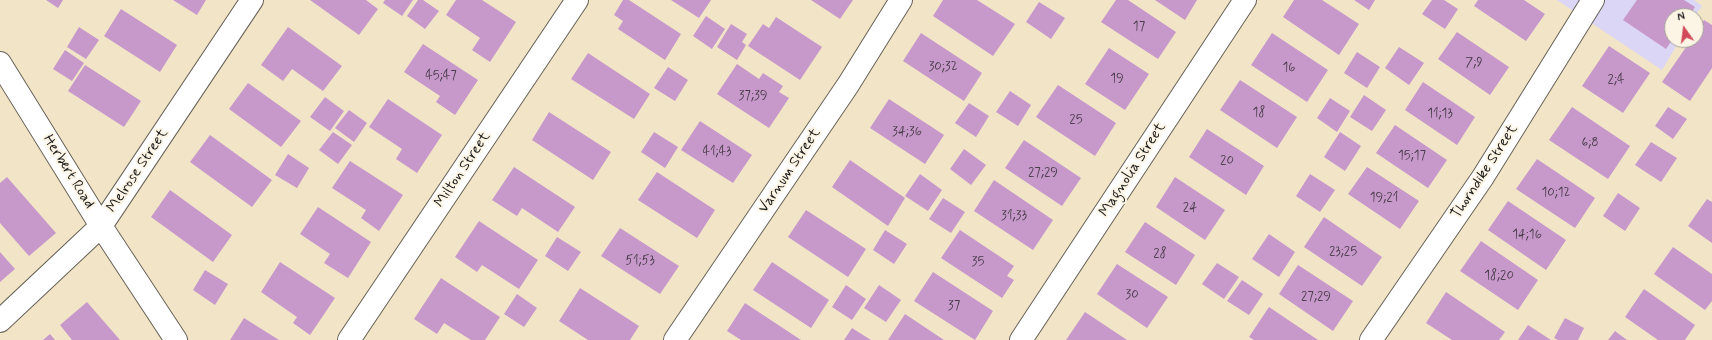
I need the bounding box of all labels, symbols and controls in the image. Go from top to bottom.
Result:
north arrow [1664,8,1704,48]
text: N [1676,10,1687,25]
house number: 17 [1133,19,1145,35]
house number: 7;9 [1465,55,1483,71]
house number: 30;32 [928,59,958,75]
house number: 16 [1283,60,1295,76]
house number: 45;47 [425,68,457,84]
house number: 19 [1110,71,1124,87]
house number: 2;4 [1608,72,1624,88]
house number: 37;39 [738,88,768,104]
house number: 18 [1253,105,1265,121]
house number: 11;13 [1427,106,1453,122]
house number: 25 [1069,112,1083,128]
street label: Magnolia Street [1096,119,1170,221]
street label: Thorndike Street [1448,121,1522,223]
house number: 34;36 [892,124,922,140]
street label: Varnum Street [755,125,825,217]
street label: Melrose Street [103,126,173,216]
street label: Milton Street [431,129,495,211]
street label: Herbert Road [38,132,98,212]
house number: 6;8 [1582,135,1598,151]
house number: 41;43 [702,144,732,160]
house number: 15;17 [1398,148,1426,164]
house number: 20 [1220,153,1234,169]
house number: 27;29 [1028,165,1058,181]
house number: 10;12 [1542,185,1570,201]
house number: 19;21 [1370,190,1398,206]
house number: 24 [1183,200,1197,216]
house number: 31;33 [1001,208,1027,224]
house number: 14;16 [1512,227,1542,243]
house number: 23;25 [1329,244,1357,260]
house number: 28 [1153,246,1167,262]
house number: 51;53 [625,253,655,269]
house number: 35 [972,254,984,270]
house number: 18;20 [1484,268,1514,284]
house number: 30 [1125,287,1139,303]
house number: 27;29 [1301,289,1331,305]
house number: 37 [948,298,960,314]

